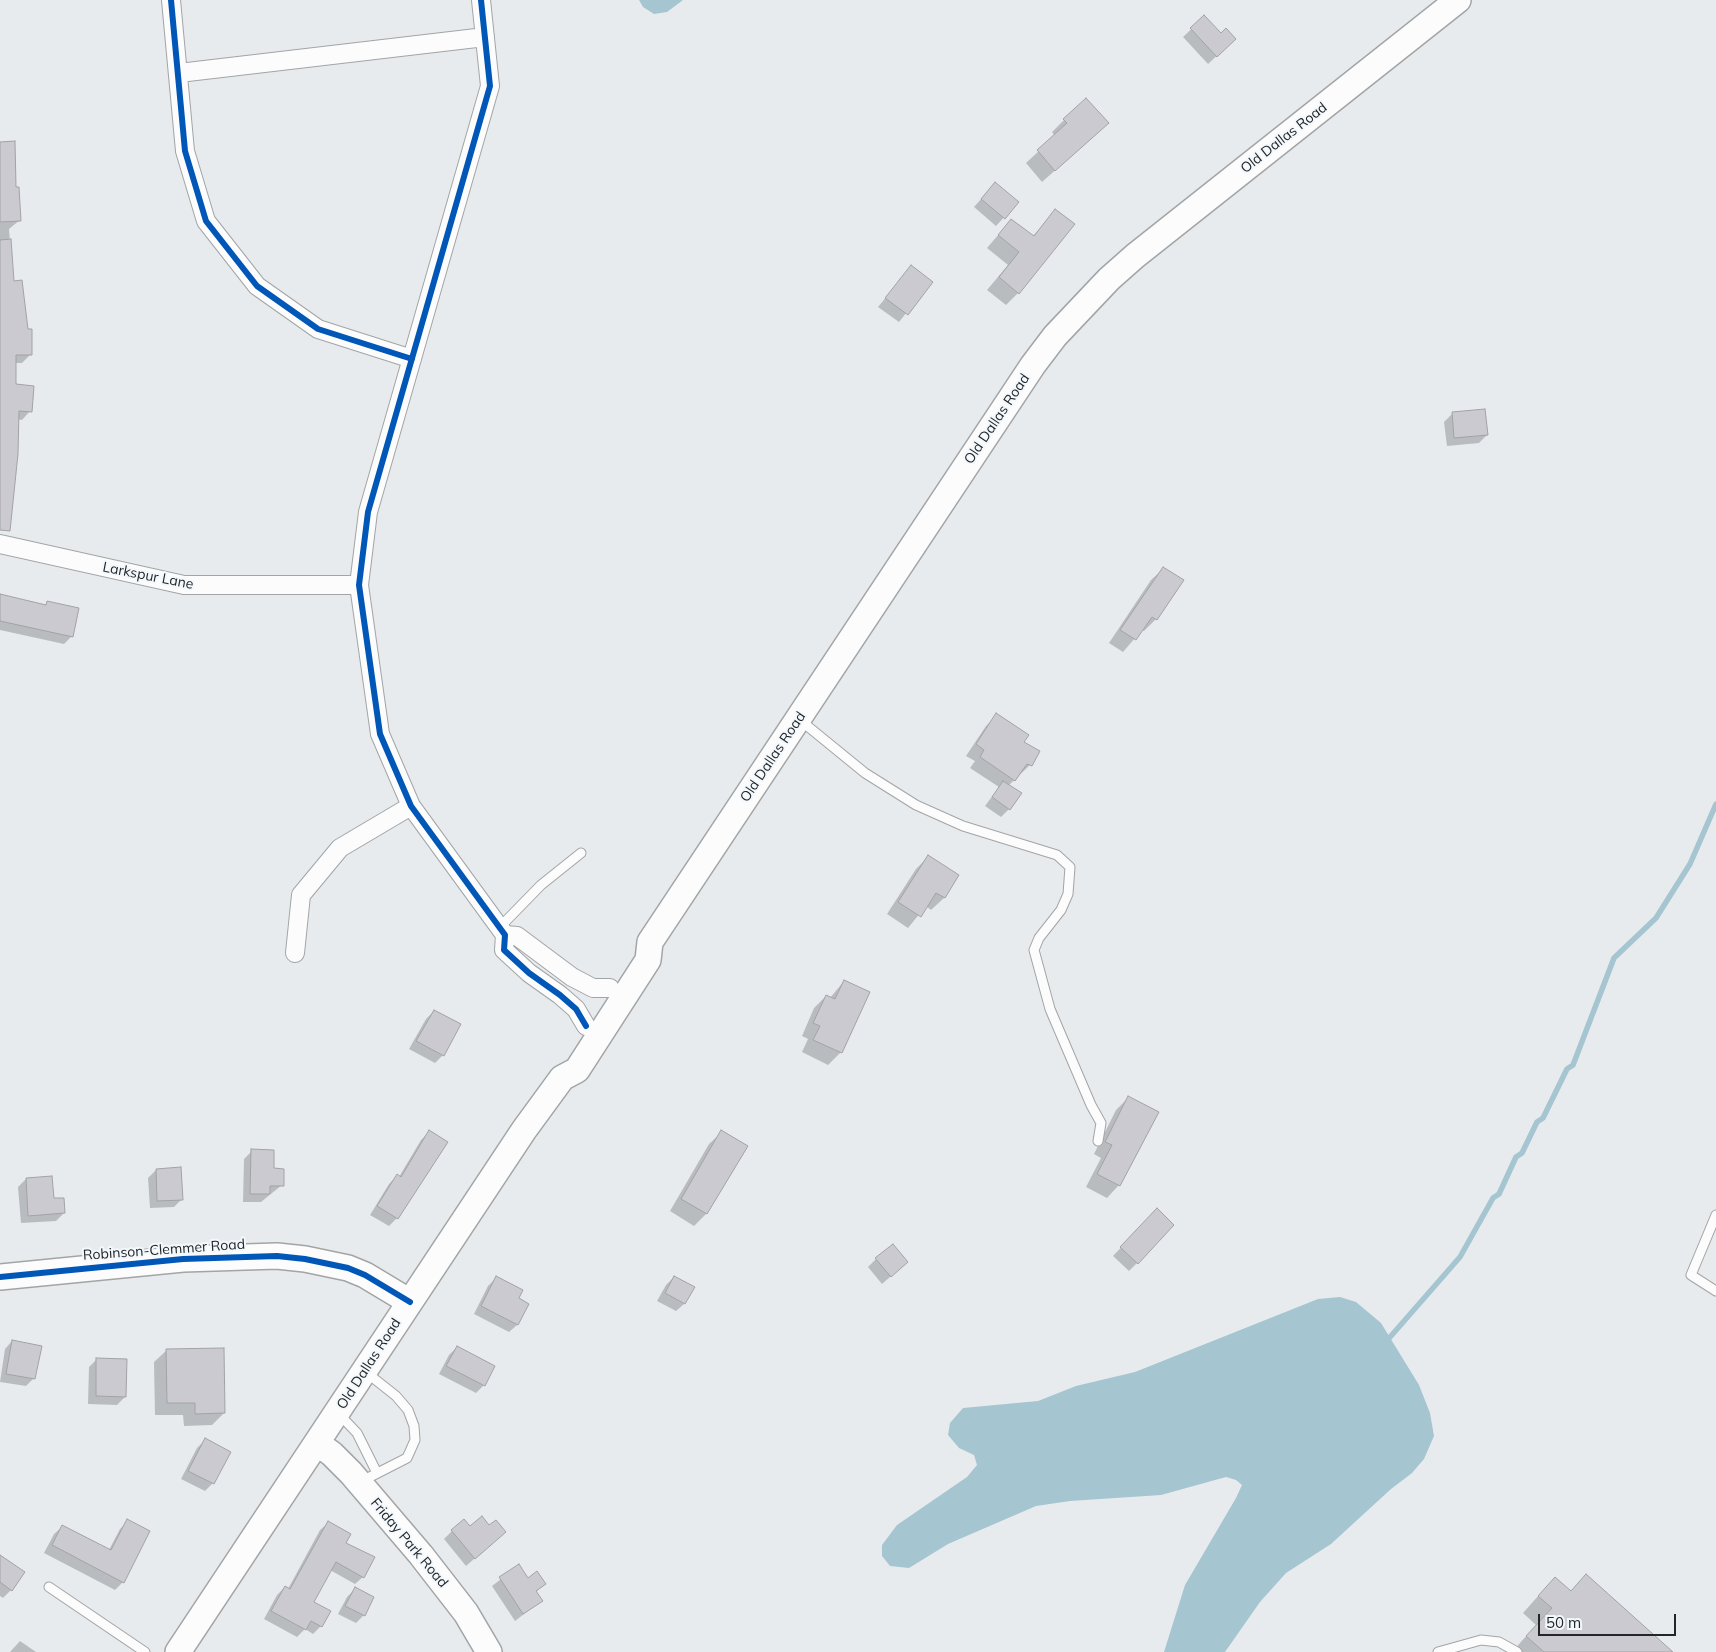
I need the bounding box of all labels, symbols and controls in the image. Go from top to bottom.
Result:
street label: Old Dallas Road [1237,99,1331,177]
street label: Old Dallas Road [961,371,1033,467]
street label: Larkspur Lane [101,559,195,593]
street label: Old Dallas Road [737,709,809,805]
street label: Robinson-Clemmer Road [82,1236,246,1264]
street label: Old Dallas Road [333,1315,405,1413]
street label: Friday Park Road [367,1495,451,1591]
scale bar [1541,1604,1678,1636]
text: 50 m [1546,1613,1581,1632]

